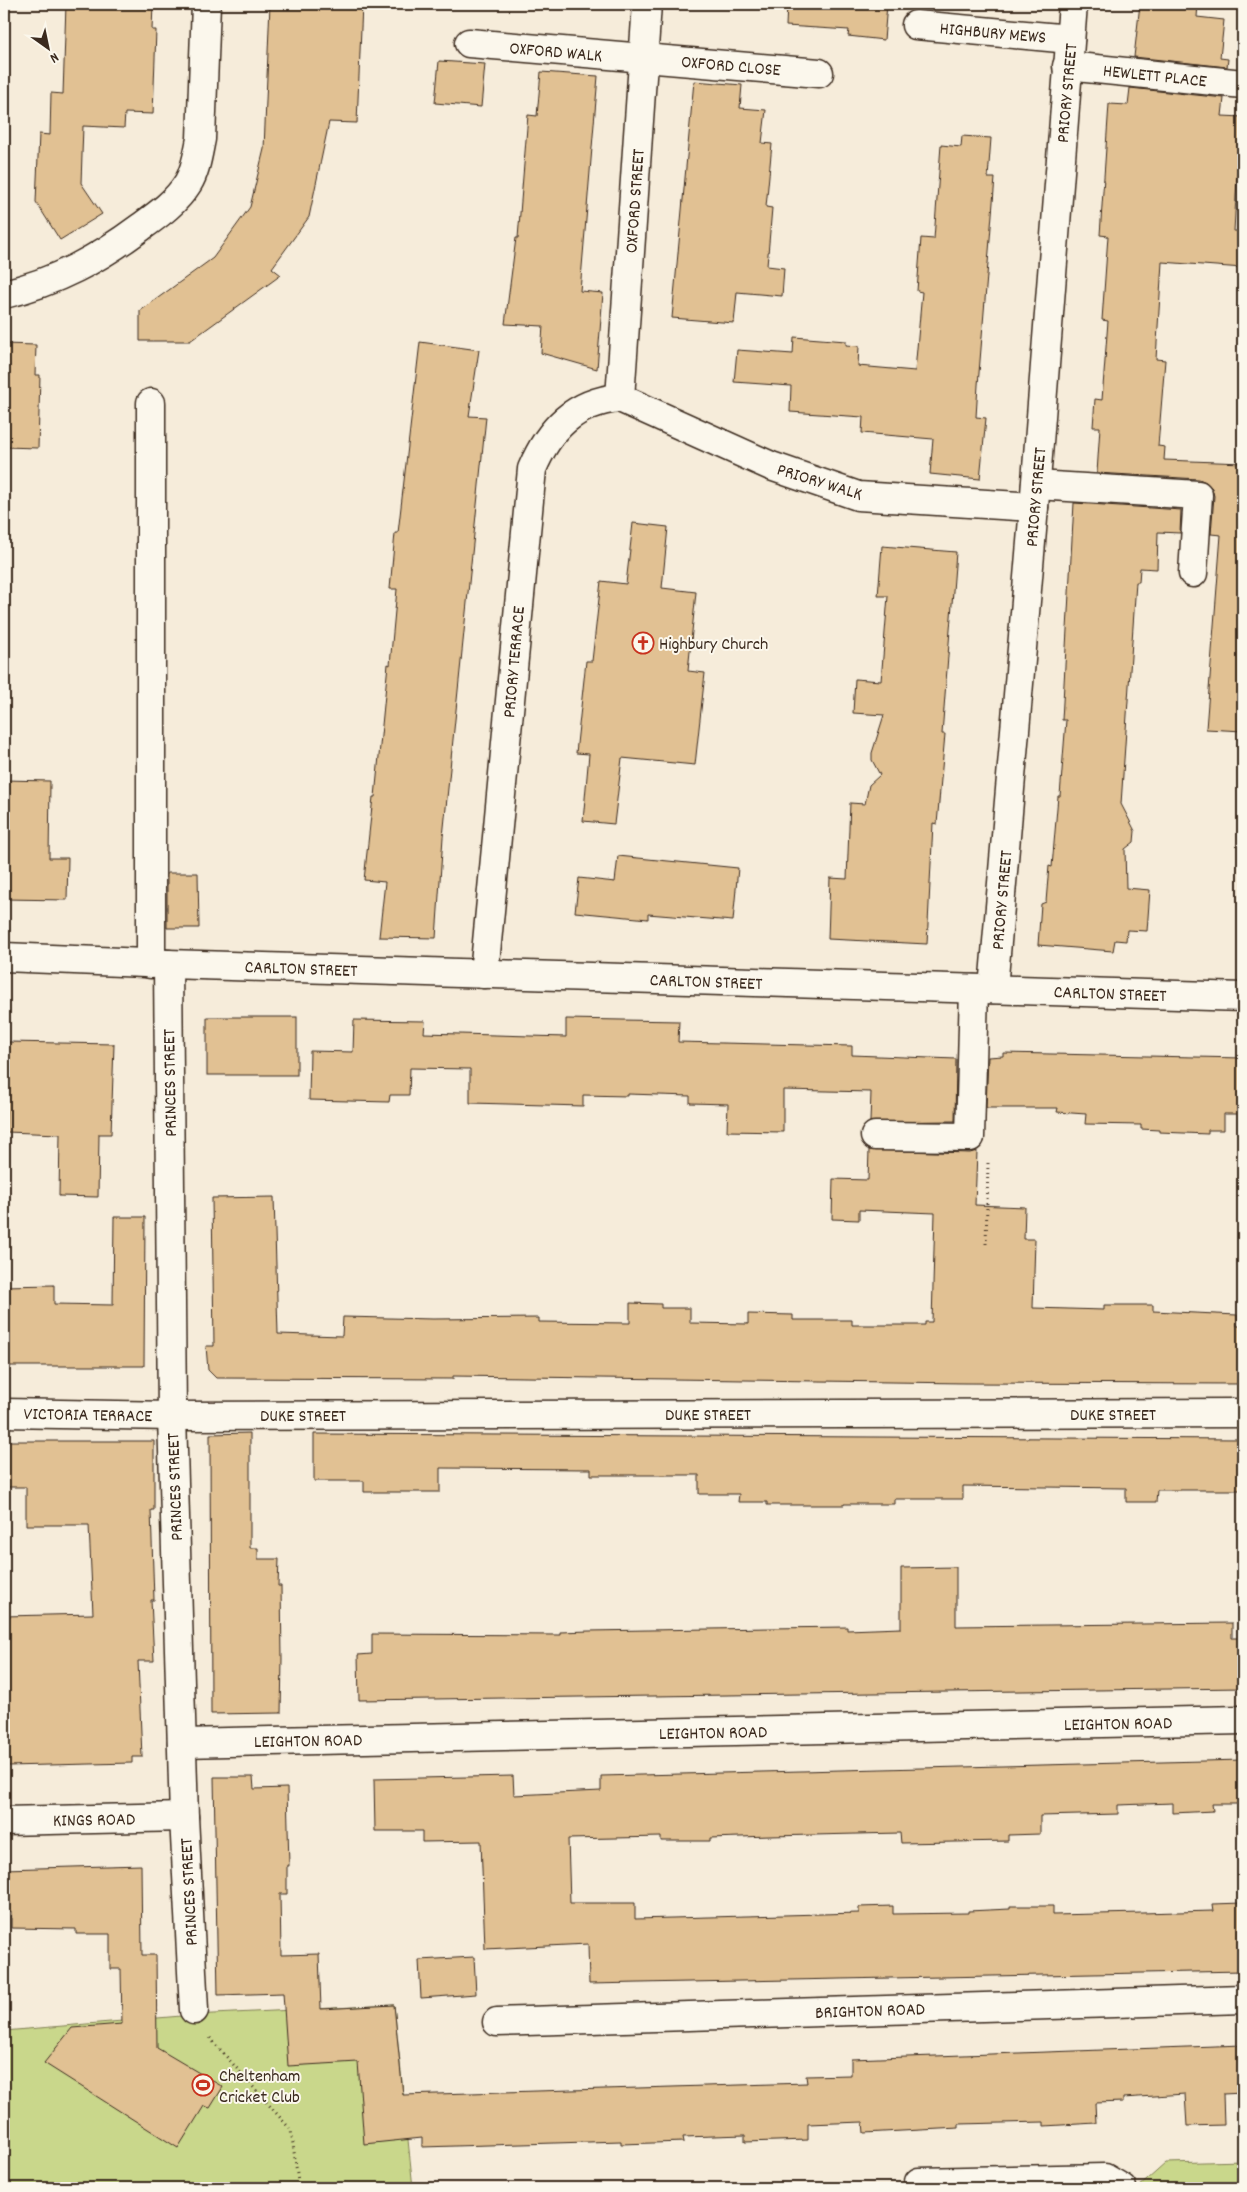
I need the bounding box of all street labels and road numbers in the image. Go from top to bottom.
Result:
street label: HIGHBURY MEWS [939,17,1047,52]
street label: OXFORD WALK [508,37,603,70]
street label: PRIORY STREET [1052,42,1085,144]
street label: OXFORD CLOSE [680,51,782,84]
street label: HEWLETT PLACE [1102,60,1208,95]
street label: OXFORD STREET [620,148,653,254]
street label: PRIORY STREET [1021,446,1054,548]
street label: PRIORY WALK [773,459,865,508]
street label: PRIORY TERRACE [498,605,533,719]
street label: PRIORY STREET [987,849,1020,951]
street label: CARLTON STREET [244,956,358,985]
street label: CARLTON STREET [649,969,763,998]
street label: CARLTON STREET [1053,981,1167,1010]
street label: PRINCES STREET [158,1029,185,1137]
street label: VICTORIA TERRACE [23,1403,153,1430]
street label: DUKE STREET [665,1404,751,1429]
street label: DUKE STREET [1070,1404,1156,1429]
street label: DUKE STREET [260,1405,346,1430]
street label: PRINCES STREET [162,1433,191,1541]
street label: LEIGHTON ROAD [1064,1712,1172,1739]
street label: LEIGHTON ROAD [659,1721,767,1748]
street label: LEIGHTON ROAD [254,1729,362,1756]
street label: KINGS ROAD [53,1808,135,1835]
street label: PRINCES STREET [175,1837,206,1946]
street label: BRIGHTON ROAD [815,1998,925,2027]

